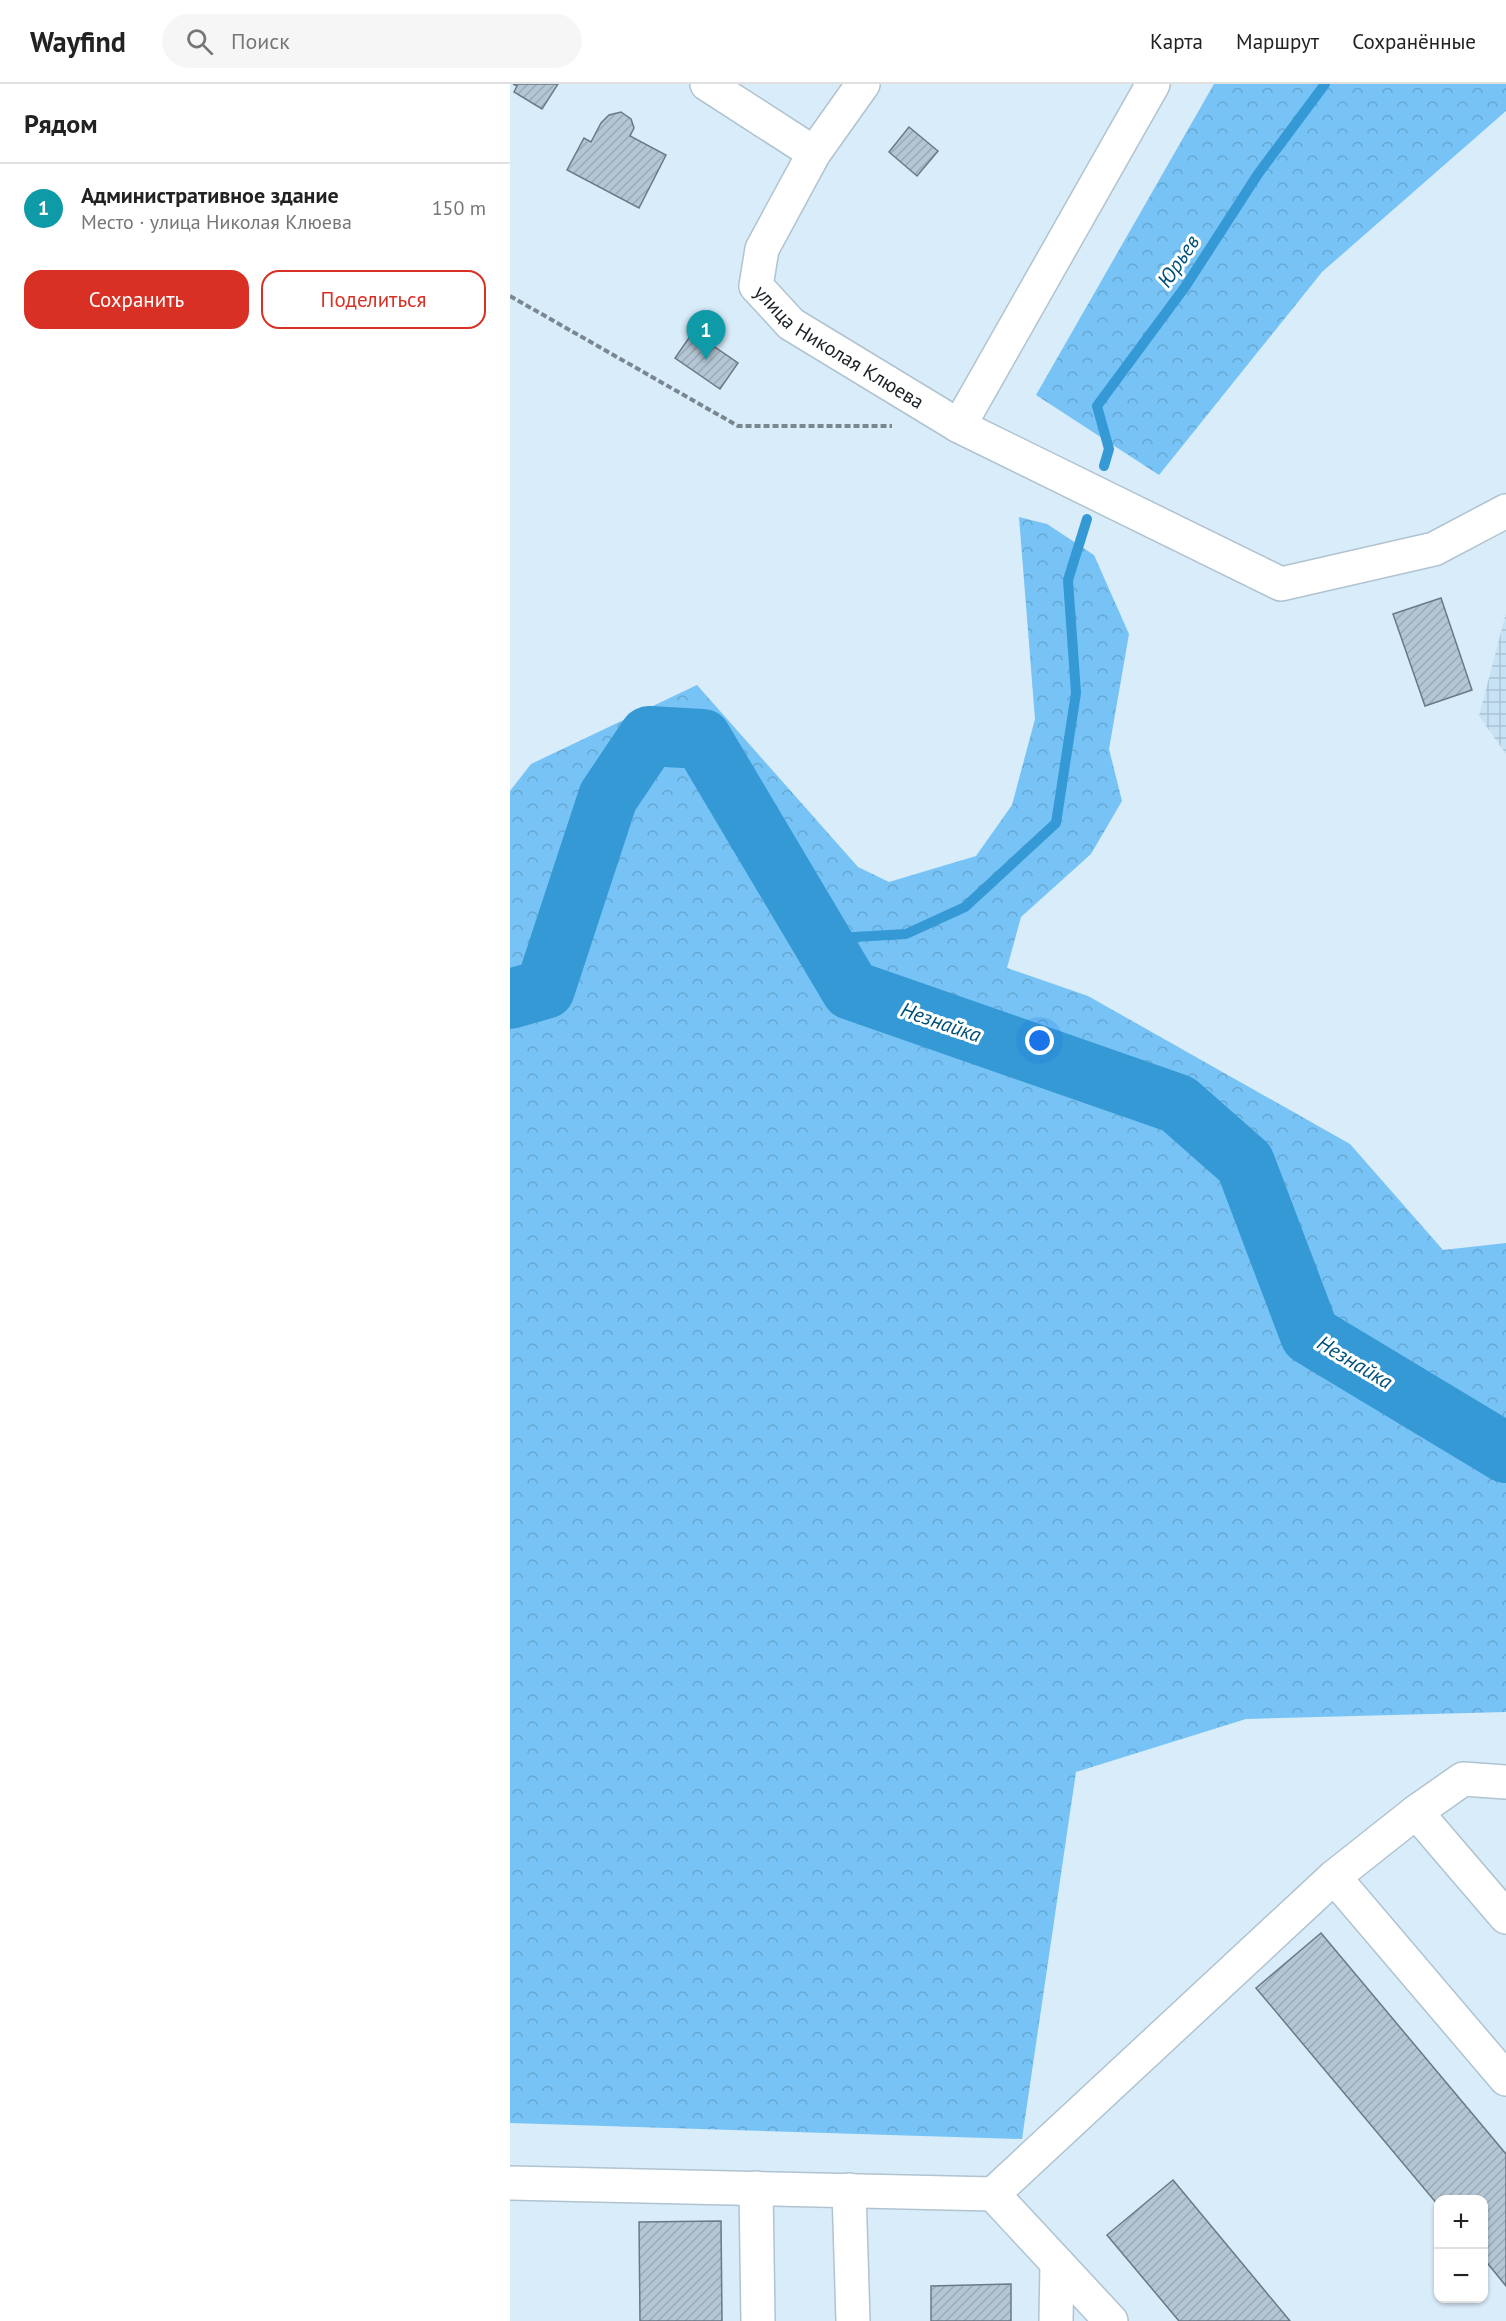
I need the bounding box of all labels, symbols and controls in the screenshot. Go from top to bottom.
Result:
search box [162,14,582,68]
text: Wayfind [30,23,126,60]
icon: search [183,25,216,58]
text: Поиск [231,27,290,55]
text: Карта [1150,28,1203,55]
text: Маршрут [1236,28,1319,55]
text: Сохранённые [1352,28,1476,55]
text: Рядом [24,107,98,140]
text: Административное здание [81,181,339,209]
text: 1 [38,195,49,221]
text: 150 m [432,195,486,221]
text: Место · улица Николая Клюева [81,209,352,235]
water label: Юрьев [1151,229,1205,292]
button: Сохранить [24,270,249,329]
button: Поделиться [261,270,486,329]
street label: улица Николая Клюева [748,279,929,415]
pin: 1 [686,310,726,360]
water label: Незнайка [897,996,985,1049]
your location [1025,1026,1054,1055]
water label: Незнайка [1312,1329,1398,1395]
map controls [1434,2195,1488,2303]
button: + [1434,2195,1488,2249]
button: − [1434,2249,1488,2303]

